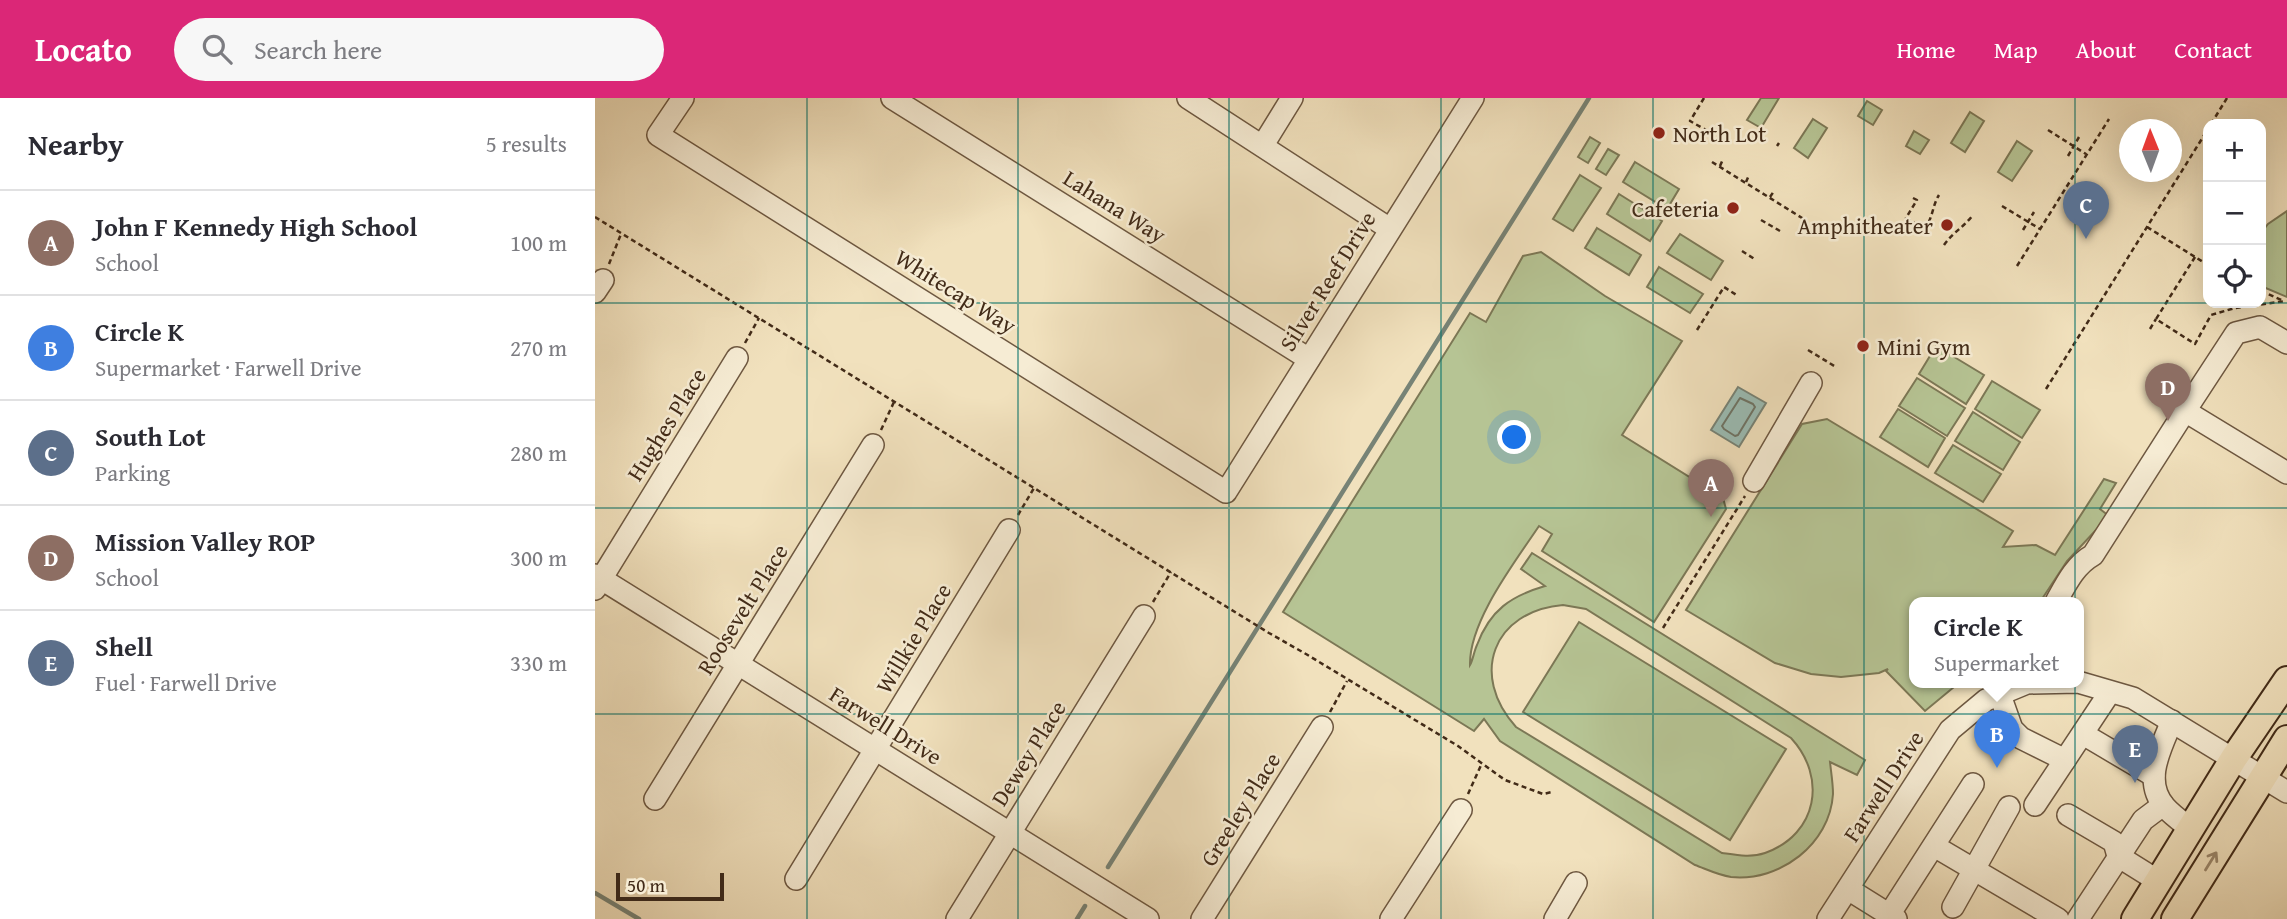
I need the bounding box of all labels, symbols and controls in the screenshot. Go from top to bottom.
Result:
search box [174,18,664,81]
text: Locato [35,25,132,73]
icon: search [198,30,236,68]
text: Search here [254,30,382,69]
text: Home [1897,32,1956,67]
text: Map [1994,32,2038,67]
text: About [2076,32,2136,67]
text: Contact [2174,32,2252,67]
place label: North Lot [1673,117,1766,150]
north arrow [2119,119,2182,182]
map controls [2203,119,2266,308]
button: + [2203,119,2266,182]
text: Nearby [28,122,124,166]
marker: North Lot [1651,125,1667,141]
text: 5 results [486,127,567,160]
street label: Lahana Way [1057,161,1173,251]
pin: C [2063,181,2109,239]
button: − [2203,182,2266,245]
place label: Cafeteria [1632,192,1719,225]
marker: Cafeteria [1725,200,1741,216]
street label: Silver Reef Drive [1271,205,1383,357]
text: John F Kennedy High School [95,207,417,246]
place label: Amphitheater [1797,209,1934,242]
marker: Amphitheater [1939,217,1955,233]
text: A [44,226,58,259]
text: 100 m [510,226,567,259]
street label: Whitecap Way [889,241,1023,342]
button: locate [2203,245,2266,308]
text: School [95,246,159,279]
text: Circle K [95,312,184,351]
place label: Mini Gym [1877,330,1971,363]
text: B [44,331,58,364]
text: 270 m [510,331,567,364]
marker: Mini Gym [1855,338,1871,354]
text: Supermarket · Farwell Drive [95,351,362,384]
street label: Hughes Place [618,361,714,487]
pin: D [2145,363,2191,421]
text: South Lot [95,417,206,456]
your location [1497,420,1531,454]
text: C [44,436,58,469]
text: 280 m [510,436,567,469]
text: Parking [95,456,170,489]
pin: A [1688,459,1734,517]
text: Mission Valley ROP [95,522,316,561]
street label: Roosevelt Place [689,537,795,681]
text: D [44,541,58,574]
text: 300 m [510,541,567,574]
text: School [95,561,159,594]
street label: Willkie Place [867,577,959,699]
popup [1909,597,2084,688]
text: Circle K [1934,607,2023,646]
text: Shell [95,627,153,666]
text: E [45,646,57,679]
text: 330 m [510,646,567,679]
text: Supermarket [1934,646,2059,679]
text: Fuel · Farwell Drive [95,666,277,699]
street label: Farwell Drive [823,677,949,773]
street label: Dewey Place [983,694,1073,812]
pin: B [1974,710,2020,768]
street label: Farwell Drive [1835,724,1931,848]
pin: E [2112,725,2158,783]
street label: Greeley Place [1192,746,1288,872]
one-way arrow [2205,851,2219,871]
scale bar [616,870,725,902]
text: 50 m [627,871,665,899]

